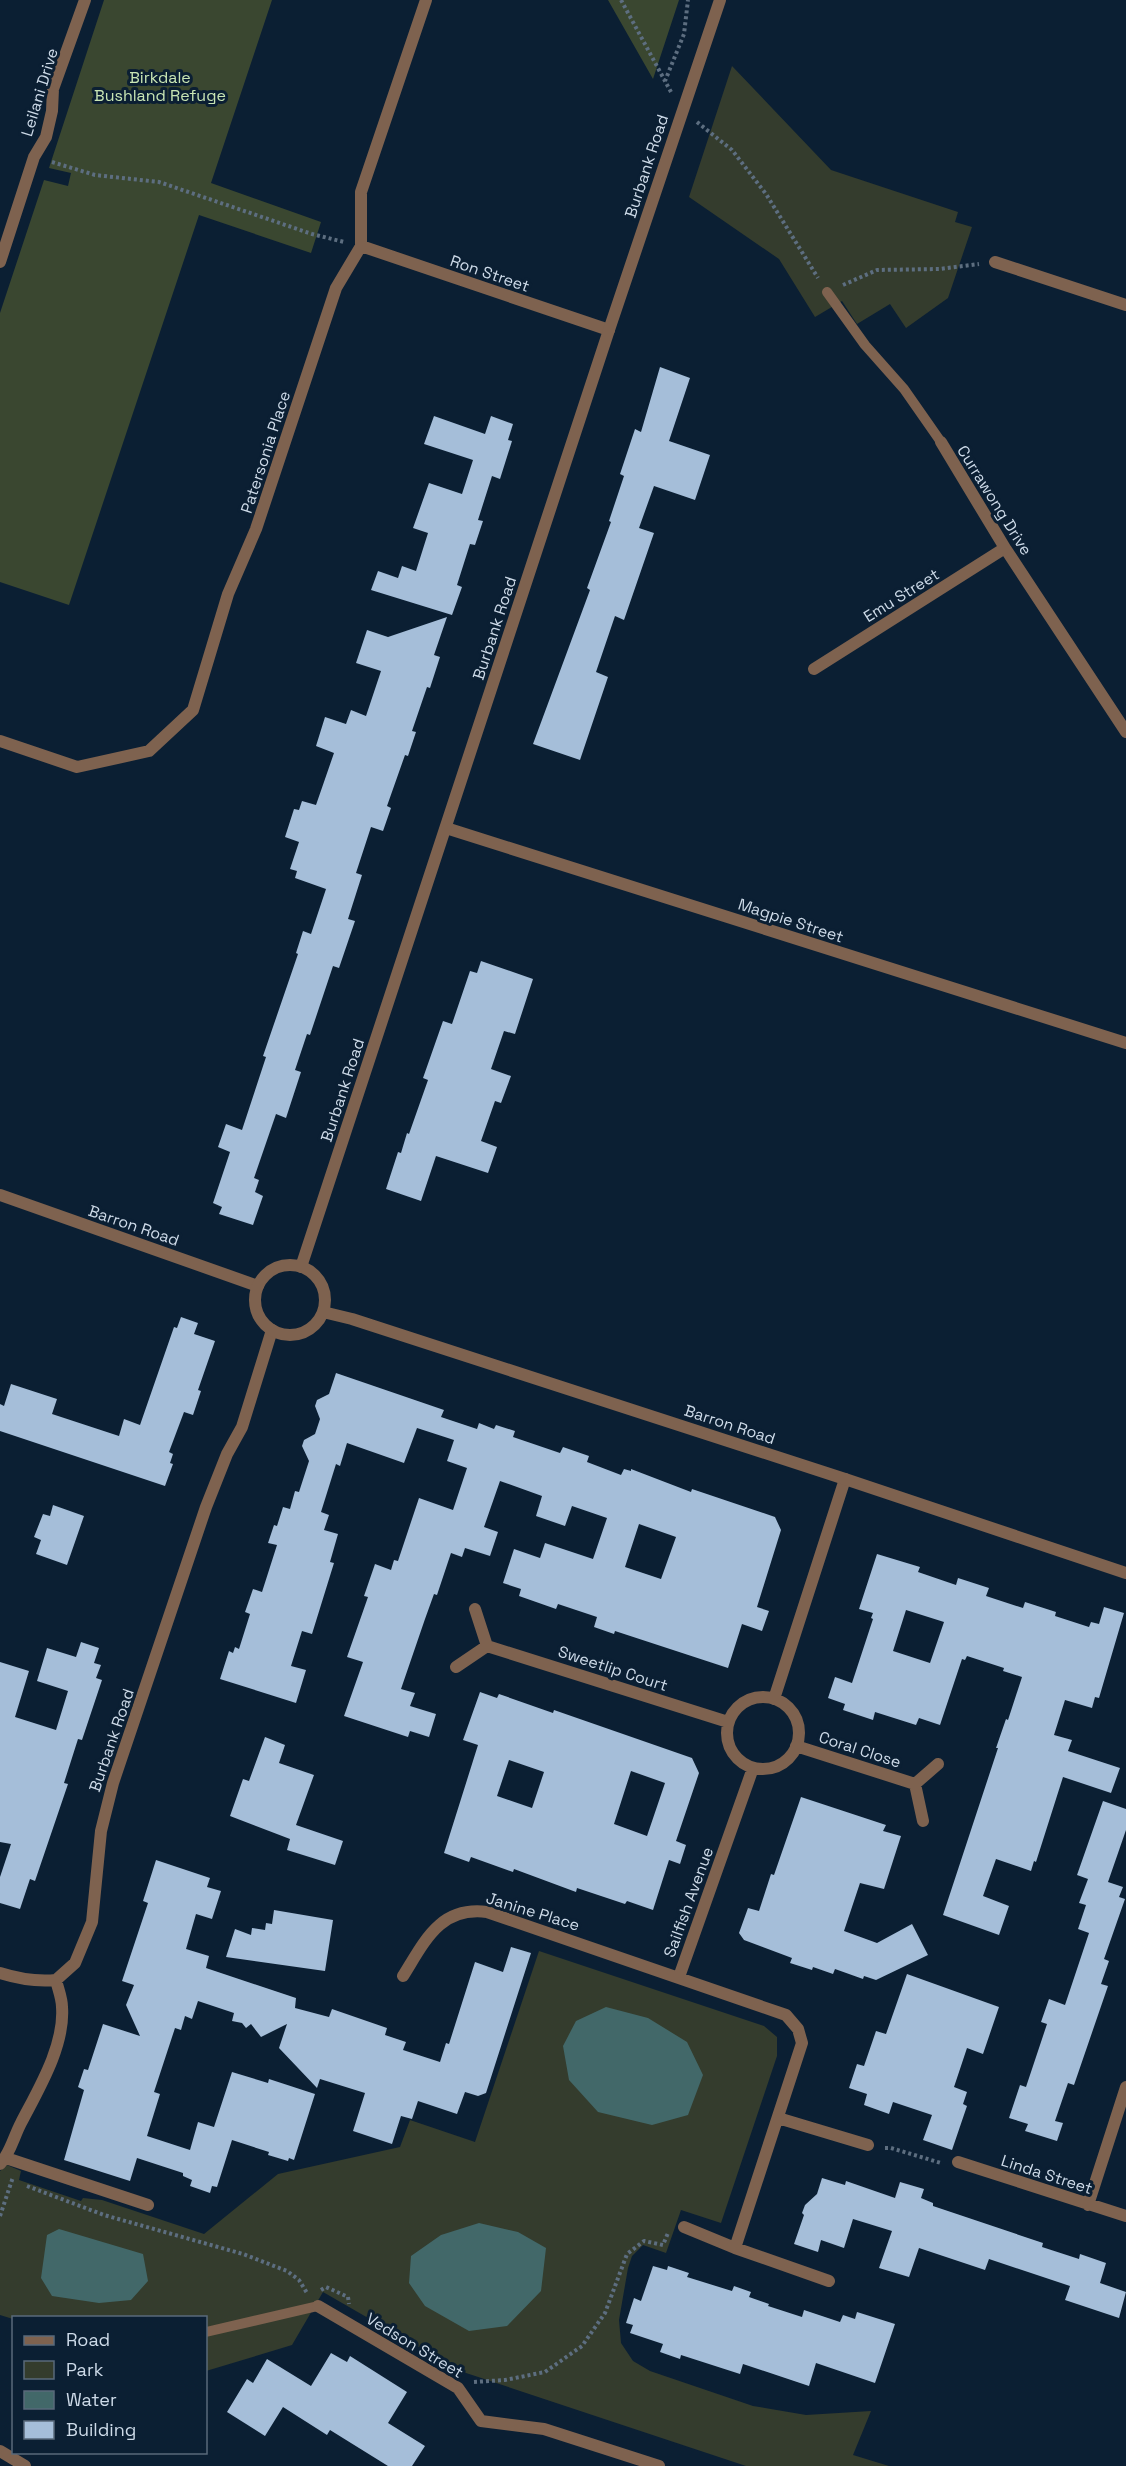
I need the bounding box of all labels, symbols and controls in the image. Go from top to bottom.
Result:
street label: Leilani Drive [16,45,63,139]
park label: Birkdale Bushland Refuge [94,67,226,106]
street label: Burbank Road [620,112,673,221]
street label: Ron Street [447,250,532,297]
street label: Patersonia Place [236,388,295,516]
street label: Currawong Drive [952,441,1037,559]
street label: Emu Street [859,564,943,627]
street label: Burbank Road [468,574,521,683]
street label: Magpie Street [735,894,846,947]
street label: Burbank Road [316,1036,369,1145]
street label: Barron Road [86,1200,182,1251]
street label: Barron Road [682,1400,778,1449]
street label: Sweetlip Court [555,1641,670,1696]
street label: Burbank Road [84,1686,139,1795]
street label: Coral Close [816,1726,904,1773]
street label: Sailfish Avenue [659,1844,718,1960]
street label: Janine Place [483,1887,582,1936]
street label: Linda Street [998,2150,1095,2199]
street label: Vedson Street [362,2308,467,2383]
legend [12,2316,207,2454]
text: Road [66,2328,110,2351]
text: Park [66,2358,104,2381]
text: Water [66,2388,117,2411]
text: Building [66,2418,136,2441]

